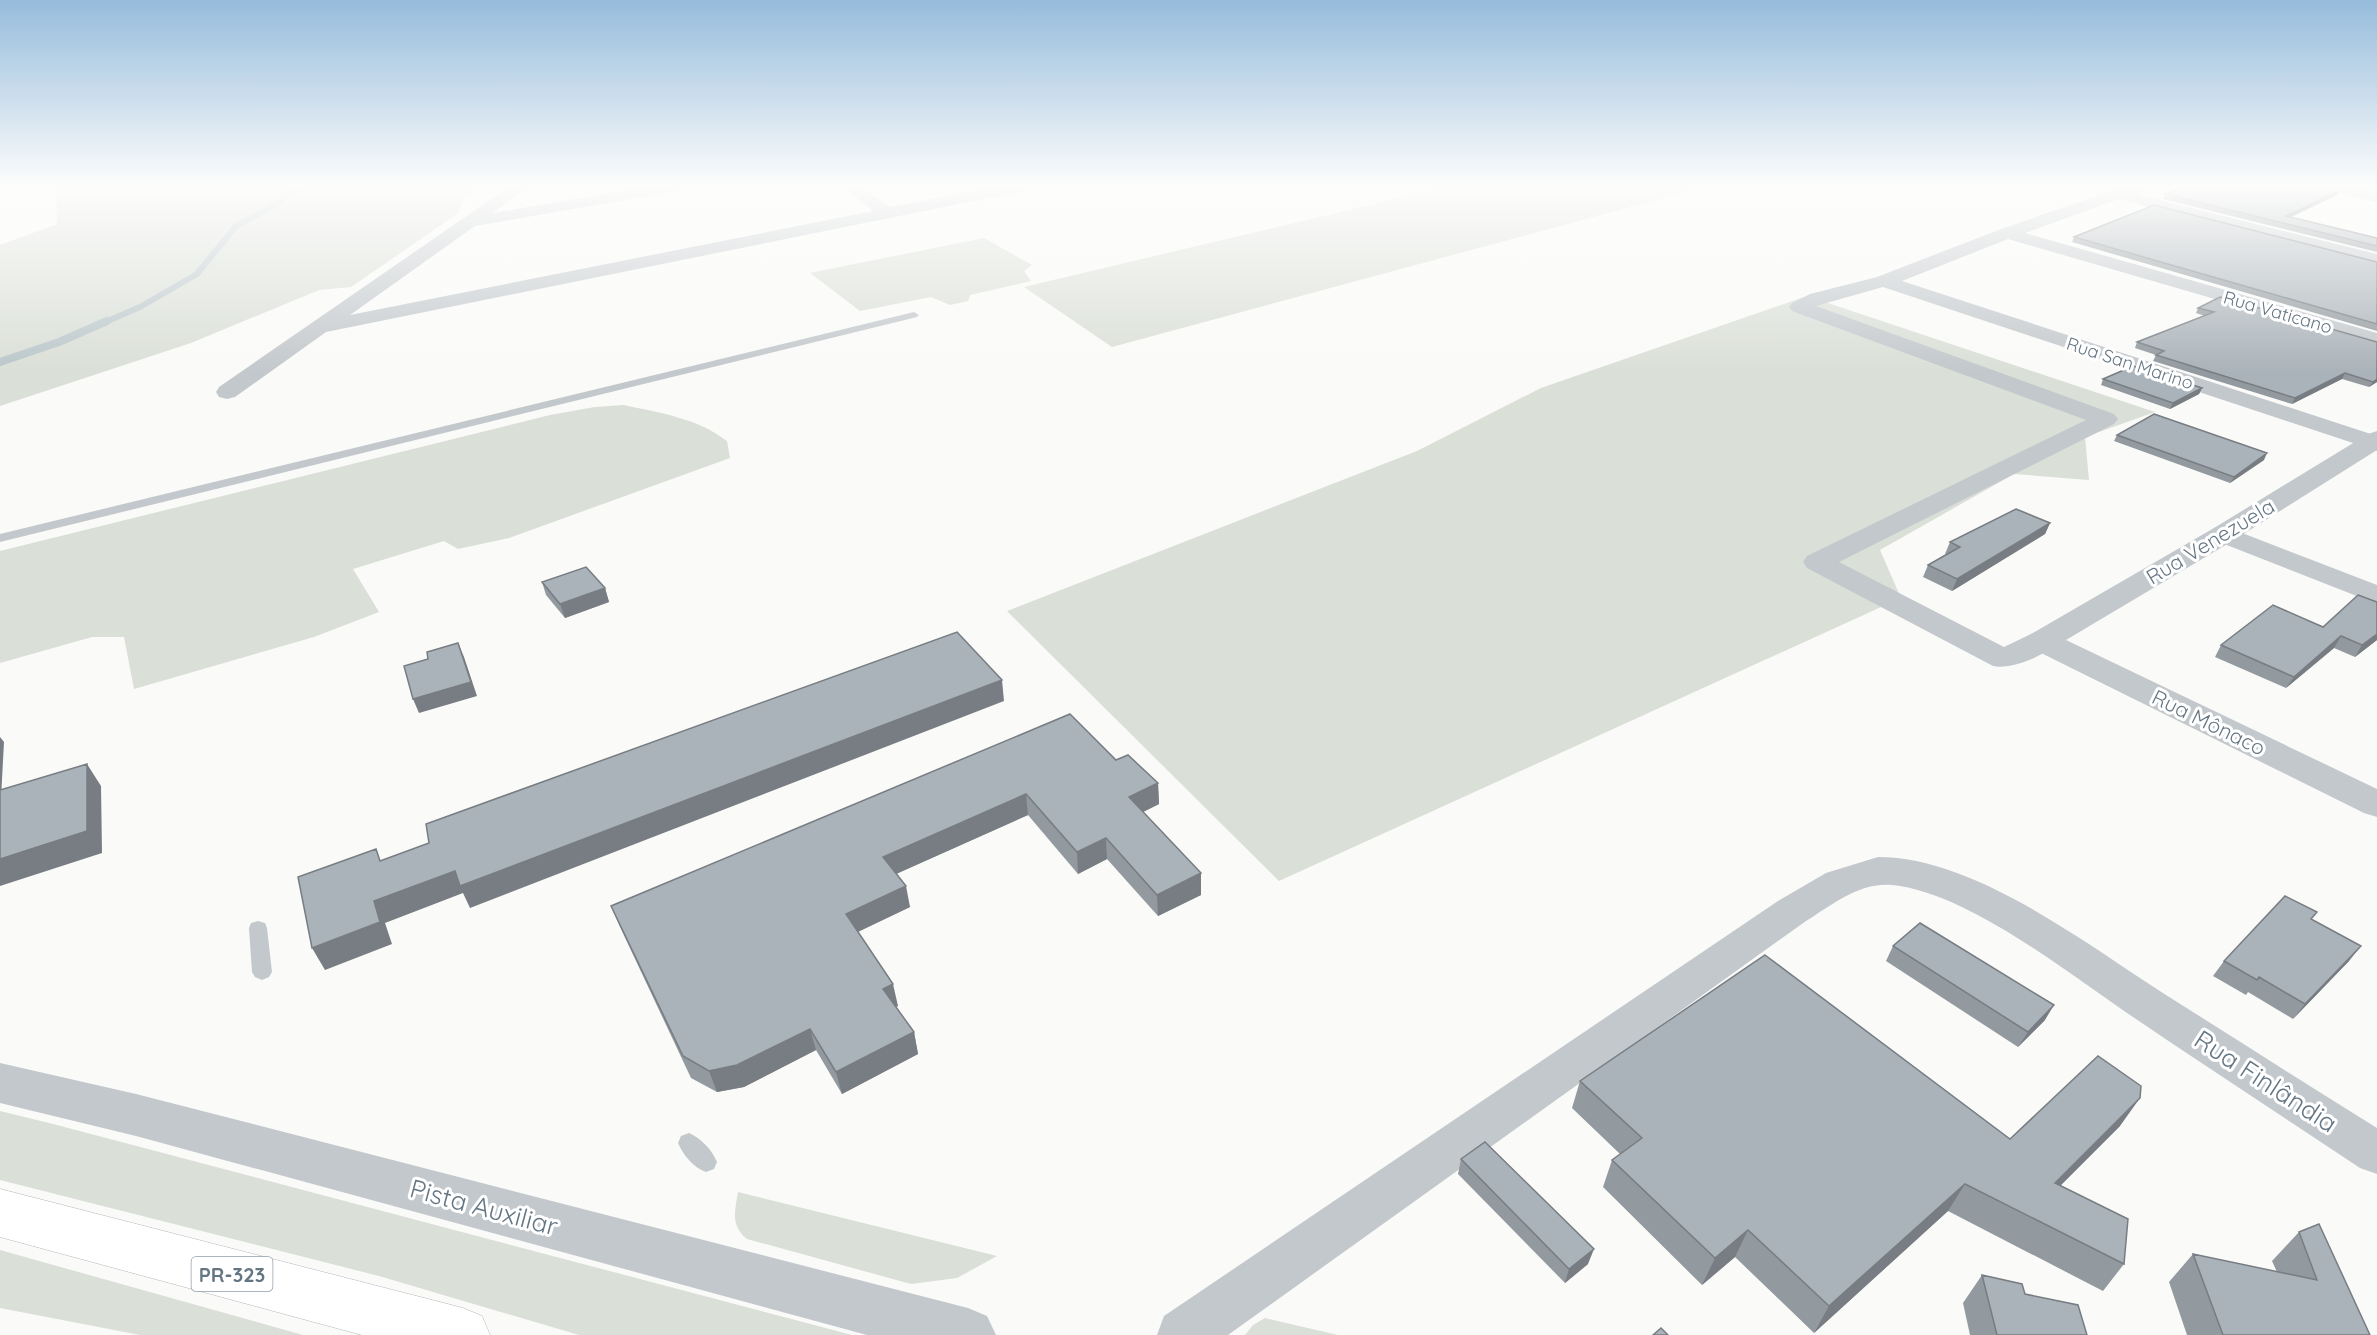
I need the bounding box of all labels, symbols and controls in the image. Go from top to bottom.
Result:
street label: Rua Vaticano [2221,286,2335,338]
street label: Rua San Marino [2064,332,2196,394]
street label: Rua Venezuela [2141,493,2279,589]
street label: Rua Mônaco [2148,683,2270,761]
street label: Rua Finlândia [2188,1023,2344,1139]
street label: Pista Auxiliar [406,1171,562,1243]
road number: PR-323 [192,1257,272,1291]

